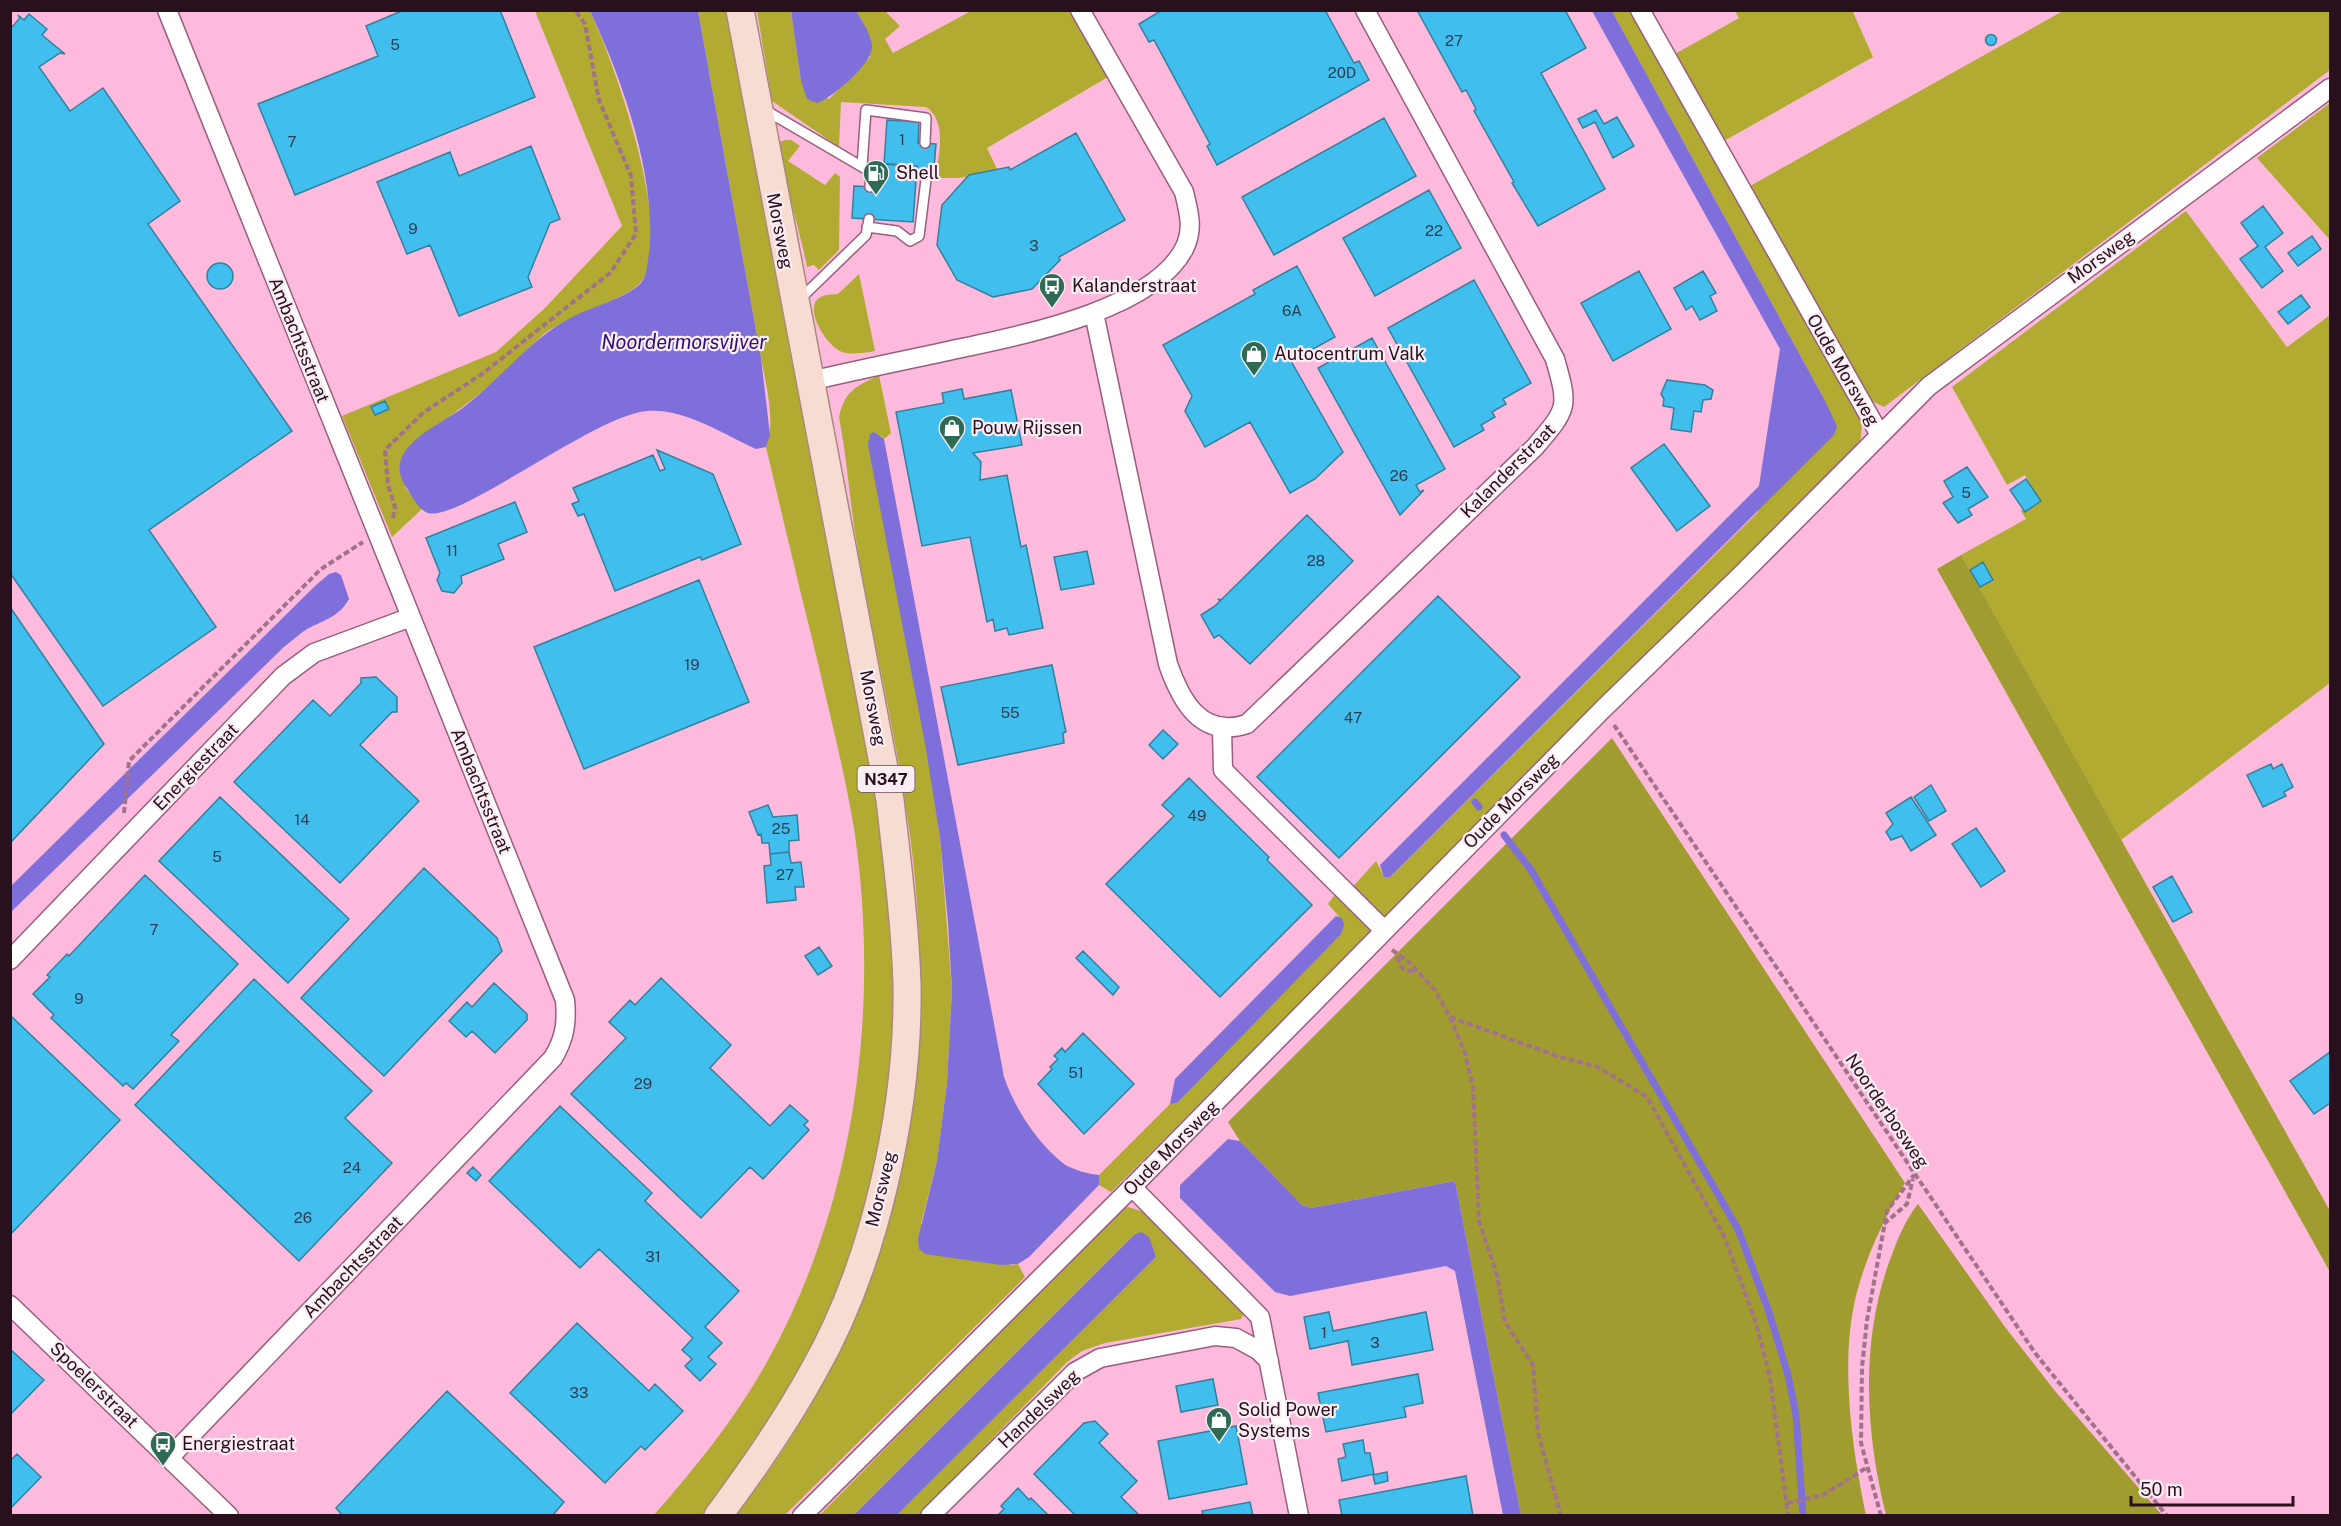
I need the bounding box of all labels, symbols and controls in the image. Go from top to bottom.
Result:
house number: 27 [1445,32,1463,49]
house number: 5 [390,36,400,53]
house number: 20D [1328,64,1356,81]
house number: 1 [899,131,905,148]
house number: 7 [287,133,297,150]
fuel station icon: Shell [861,158,891,196]
place label: Shell [896,162,939,183]
street label: Morsweg [763,191,798,271]
house number: 9 [408,220,418,237]
house number: 22 [1425,222,1443,239]
street label: Morsweg [2063,225,2138,288]
house number: 3 [1029,237,1039,254]
bus stop icon: Kalanderstraat [1037,271,1067,309]
street label: Ambachtsstraat [265,274,334,406]
place label: Kalanderstraat [1072,275,1197,296]
house number: 6A [1282,302,1302,319]
street label: Oude Morsweg [1803,310,1884,430]
water label: Noordermorsvijver [601,330,767,354]
shop icon: Autocentrum Valk [1239,339,1269,377]
place label: Autocentrum Valk [1274,343,1425,364]
shop icon: Pouw Rijssen [937,413,967,451]
place label: Pouw Rijssen [972,417,1082,438]
street label: Kalanderstraat [1456,419,1559,522]
house number: 26 [1390,467,1408,484]
house number: 5 [1961,484,1971,501]
house number: 11 [446,542,458,559]
house number: 28 [1307,552,1325,569]
house number: 19 [684,656,700,673]
street label: Morsweg [856,668,891,748]
house number: 55 [1000,704,1020,721]
house number: 47 [1344,709,1362,726]
street label: Energiestraat [149,719,243,815]
street label: Ambachtsstraat [447,725,516,857]
street label: Oude Morsweg [1459,749,1563,853]
road number: N347 [858,766,914,792]
house number: 49 [1188,807,1206,824]
house number: 14 [294,811,310,828]
house number: 25 [772,820,790,837]
house number: 5 [212,848,222,865]
house number: 27 [776,866,794,883]
house number: 7 [149,921,159,938]
house number: 9 [74,990,84,1007]
street label: Noorderbosweg [1841,1049,1934,1172]
house number: 51 [1068,1064,1084,1081]
house number: 29 [634,1075,652,1092]
street label: Oude Morsweg [1119,1096,1223,1200]
street label: Morsweg [861,1149,900,1229]
house number: 24 [343,1159,361,1176]
house number: 26 [294,1209,312,1226]
street label: Ambachtsstraat [299,1211,407,1322]
house number: 31 [645,1248,661,1265]
house number: 1 [1321,1324,1327,1341]
house number: 3 [1370,1334,1380,1351]
street label: Spoelerstraat [46,1337,143,1432]
street label: Handelsweg [994,1365,1084,1452]
house number: 33 [570,1384,588,1401]
place label: Solid Power Systems [1238,1399,1338,1441]
shop icon: Solid Power Systems [1204,1405,1234,1443]
bus stop icon: Energiestraat [148,1429,178,1467]
place label: Energiestraat [182,1433,295,1454]
scale bar [2131,1469,2293,1507]
text: 50 m [2140,1479,2183,1500]

